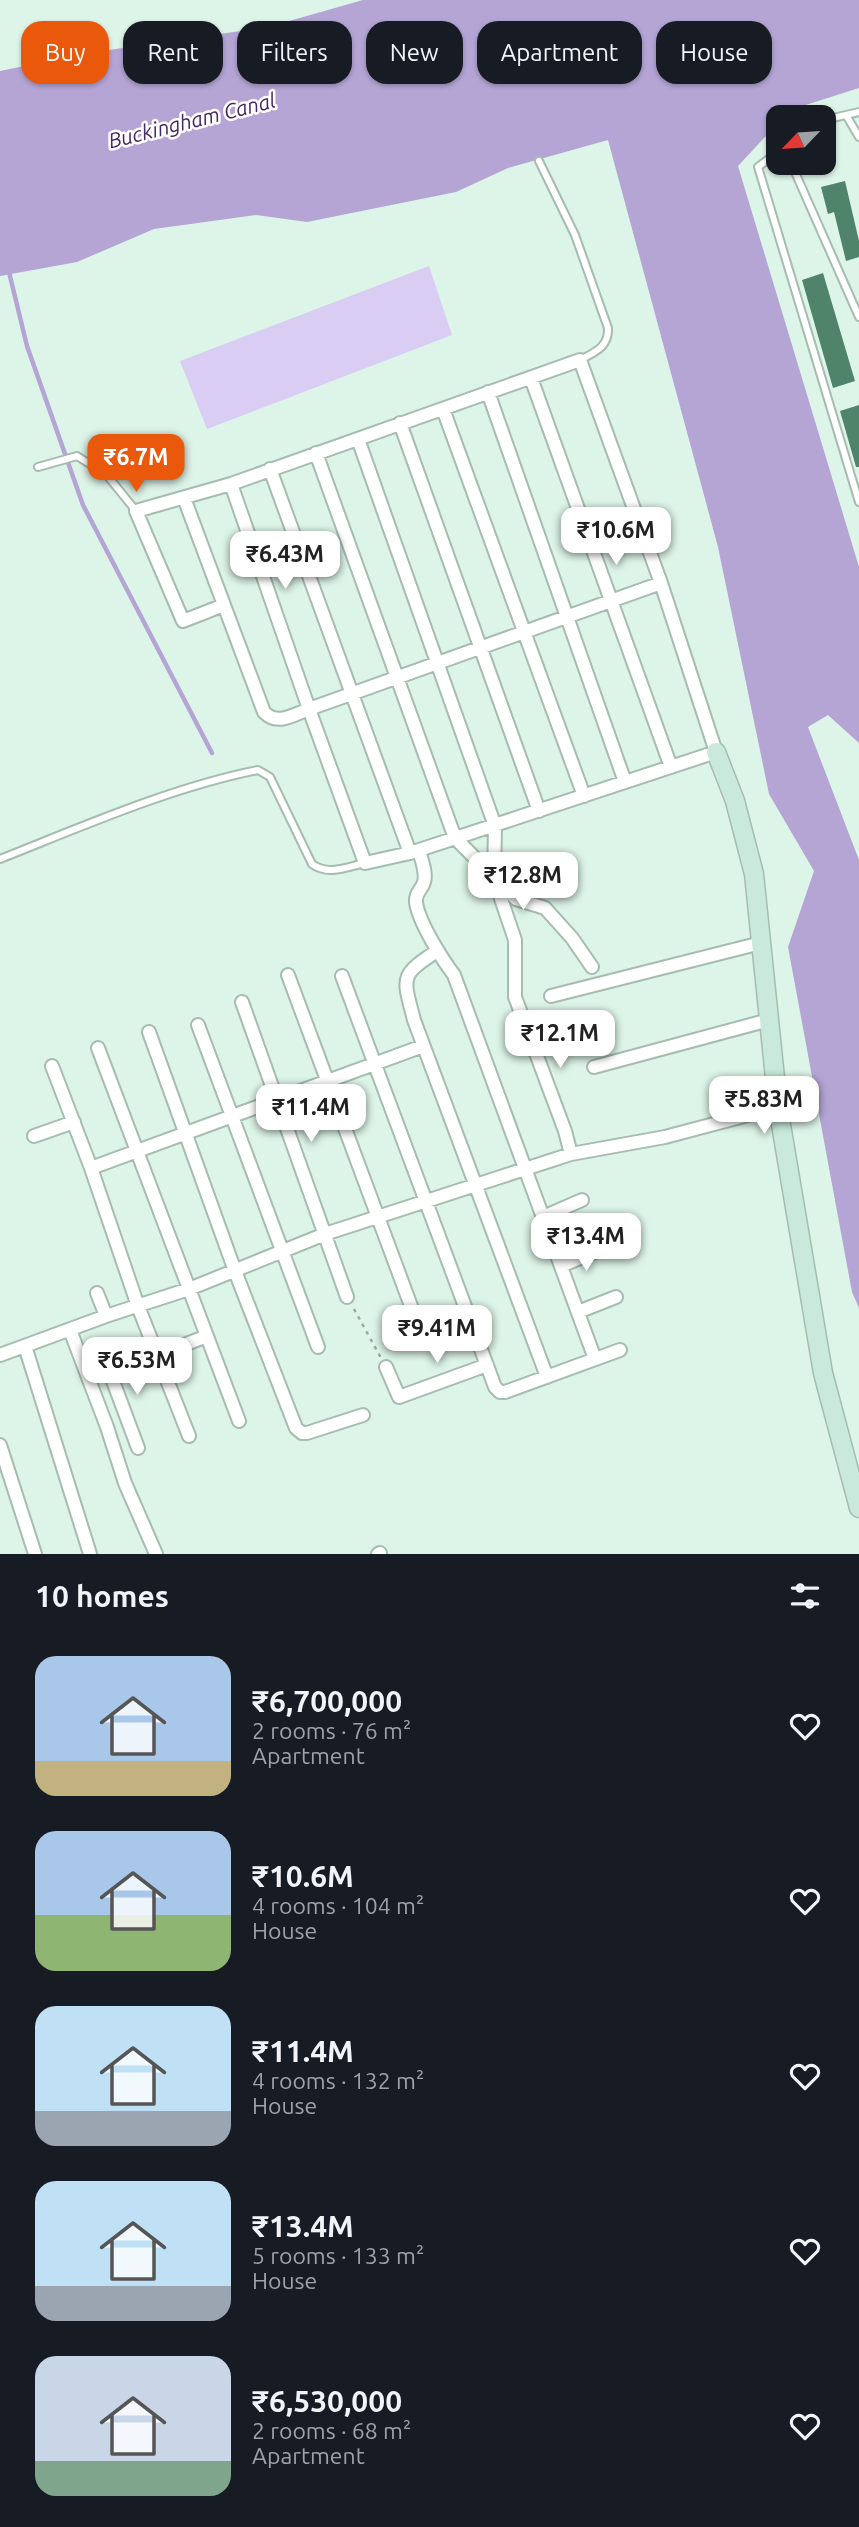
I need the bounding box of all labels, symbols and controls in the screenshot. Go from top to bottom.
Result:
chip: Buy [21,21,109,84]
chip: Rent [123,21,223,84]
chip: Filters [237,21,352,84]
chip: New [366,21,463,84]
chip: Apartment [477,21,642,84]
chip: House [656,21,772,84]
water label: Buckingham Canal [106,88,278,152]
north arrow [766,105,836,175]
map controls [766,105,836,175]
pin: ₹6.7M [87,434,185,494]
text: ₹6.7M [103,444,169,469]
pin: ₹10.6M [559,508,673,567]
text: ₹10.6M [577,517,655,542]
pin: ₹6.43M [228,532,342,591]
text: ₹6.43M [246,541,324,566]
pin: ₹12.8M [466,852,580,912]
text: ₹12.8M [484,862,562,887]
pin: ₹12.1M [503,1010,617,1070]
text: ₹12.1M [521,1020,599,1045]
pin: ₹5.83M [707,1076,821,1136]
pin: ₹11.4M [254,1084,368,1144]
text: ₹5.83M [725,1086,803,1111]
text: ₹11.4M [272,1094,350,1119]
pin: ₹13.4M [529,1214,643,1273]
text: ₹13.4M [547,1223,625,1248]
pin: ₹9.41M [380,1306,494,1365]
text: ₹9.41M [398,1315,476,1340]
pin: ₹6.53M [80,1338,194,1397]
text: ₹6.53M [98,1347,176,1372]
icon: filters [786,1577,824,1615]
text: 10 homes [35,1579,169,1613]
icon: home [91,1684,175,1768]
text: ₹6,700,000 [252,1684,402,1718]
icon: heart [786,1707,824,1745]
text: 2 rooms · 76 m² [252,1718,411,1743]
text: Apartment [252,1743,365,1768]
icon: home [91,1859,175,1943]
text: ₹10.6M [252,1859,354,1893]
icon: heart [786,1882,824,1920]
text: 4 rooms · 104 m² [252,1893,424,1918]
text: House [252,1918,317,1943]
icon: home [91,2034,175,2118]
text: ₹11.4M [252,2034,354,2068]
icon: heart [786,2057,824,2095]
text: 4 rooms · 132 m² [252,2068,424,2093]
text: House [252,2093,317,2118]
icon: home [91,2209,175,2293]
text: ₹13.4M [252,2209,354,2243]
icon: heart [786,2232,824,2270]
text: 5 rooms · 133 m² [252,2243,424,2268]
text: House [252,2268,317,2293]
icon: home [91,2384,175,2468]
text: ₹6,530,000 [252,2384,402,2418]
icon: heart [786,2407,824,2445]
text: 2 rooms · 68 m² [252,2418,411,2443]
text: Apartment [252,2443,365,2468]

